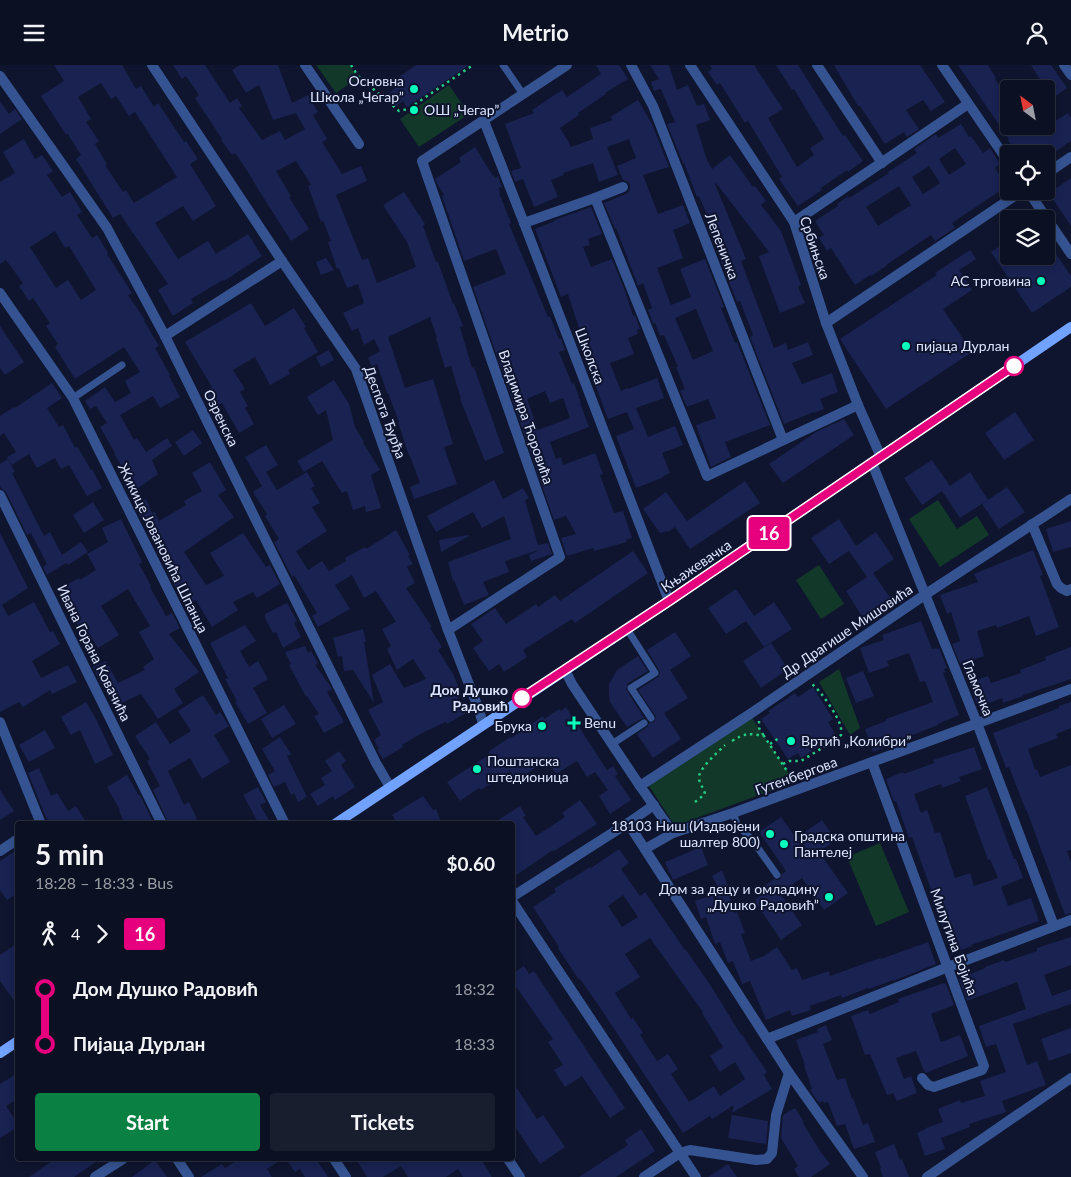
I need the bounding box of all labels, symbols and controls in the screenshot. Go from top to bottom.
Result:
icon: menu [20,19,48,47]
text: Metrio [502,19,569,46]
icon: person [1023,19,1051,47]
place label: Основна Школа „Чегар” [310,72,404,105]
north arrow [1000,80,1055,135]
map controls [1000,80,1055,265]
marker: Основна Школа „Чегар” [408,83,420,95]
place label: ОШ „Чегар” [424,101,499,118]
marker: ОШ „Чегар” [408,104,420,116]
button: locate [1000,145,1055,200]
street label: Лепеничка [702,209,743,282]
button: layers [1000,210,1055,265]
street label: Србињска [797,214,834,282]
place label: АС трговина [951,272,1031,289]
marker: АС трговина [1035,275,1047,287]
street label: Школска [572,325,609,386]
place label: пијаца Дурлан [916,337,1010,354]
marker: пијаца Дурлан [900,340,912,352]
street label: Владимира Ћоровића [496,347,557,486]
unlabelled marker [1004,356,1024,376]
street label: Деспота Ђурђа [361,363,410,461]
street label: Озренска [200,387,243,449]
street label: Жикице Јовановића Шпанца [115,460,212,636]
line badge: 16 [746,517,792,549]
text: 16 [759,522,779,544]
street label: Књажевачка [657,536,734,595]
street label: Др Драгише Мишовића [778,580,916,681]
street label: Ивана Горана Ковачића [54,582,135,724]
street label: Гламочка [959,657,997,718]
place label: Дом Душко Радовић [431,681,508,714]
marker: Дом Душко Радовић [512,688,532,708]
place label: Benu [584,714,616,731]
place label: Брука [494,717,532,734]
marker: Benu [568,717,580,729]
marker: Брука [536,720,548,732]
place label: Вртић „Колибри” [801,732,911,749]
marker: Вртић „Колибри” [785,735,797,747]
place label: Поштанска штедионица [487,752,569,785]
street label: Гутенбергова [752,753,839,798]
marker: Поштанска штедионица [471,763,483,775]
place label: 18103 Ниш (Издвојени шалтер 800) [611,817,760,850]
place label: Градска општина Пантелеј [794,827,905,860]
marker: 18103 Ниш (Издвојени шалтер 800) [764,828,776,840]
text: 5 min [35,837,104,871]
marker: Градска општина Пантелеј [778,838,790,850]
text: $0.60 [446,852,495,875]
text: 18:28 – 18:33 · Bus [35,873,173,892]
place label: Дом за децу и омладину „Душко Радовић” [659,880,820,913]
street label: Милутина Бојића [927,886,982,998]
marker: Дом за децу и омладину „Душко Радовић” [823,891,835,903]
icon: walk [35,920,63,948]
icon: forward [88,920,116,948]
text: 16 [134,923,155,945]
text: 4 [71,924,80,943]
text: Дом Душко Радовић [73,977,258,1000]
text: 18:32 [454,979,495,998]
text: Пијаца Дурлан [73,1032,205,1055]
text: 18:33 [454,1034,495,1053]
button: Start [35,1093,260,1151]
button: Tickets [270,1093,495,1151]

